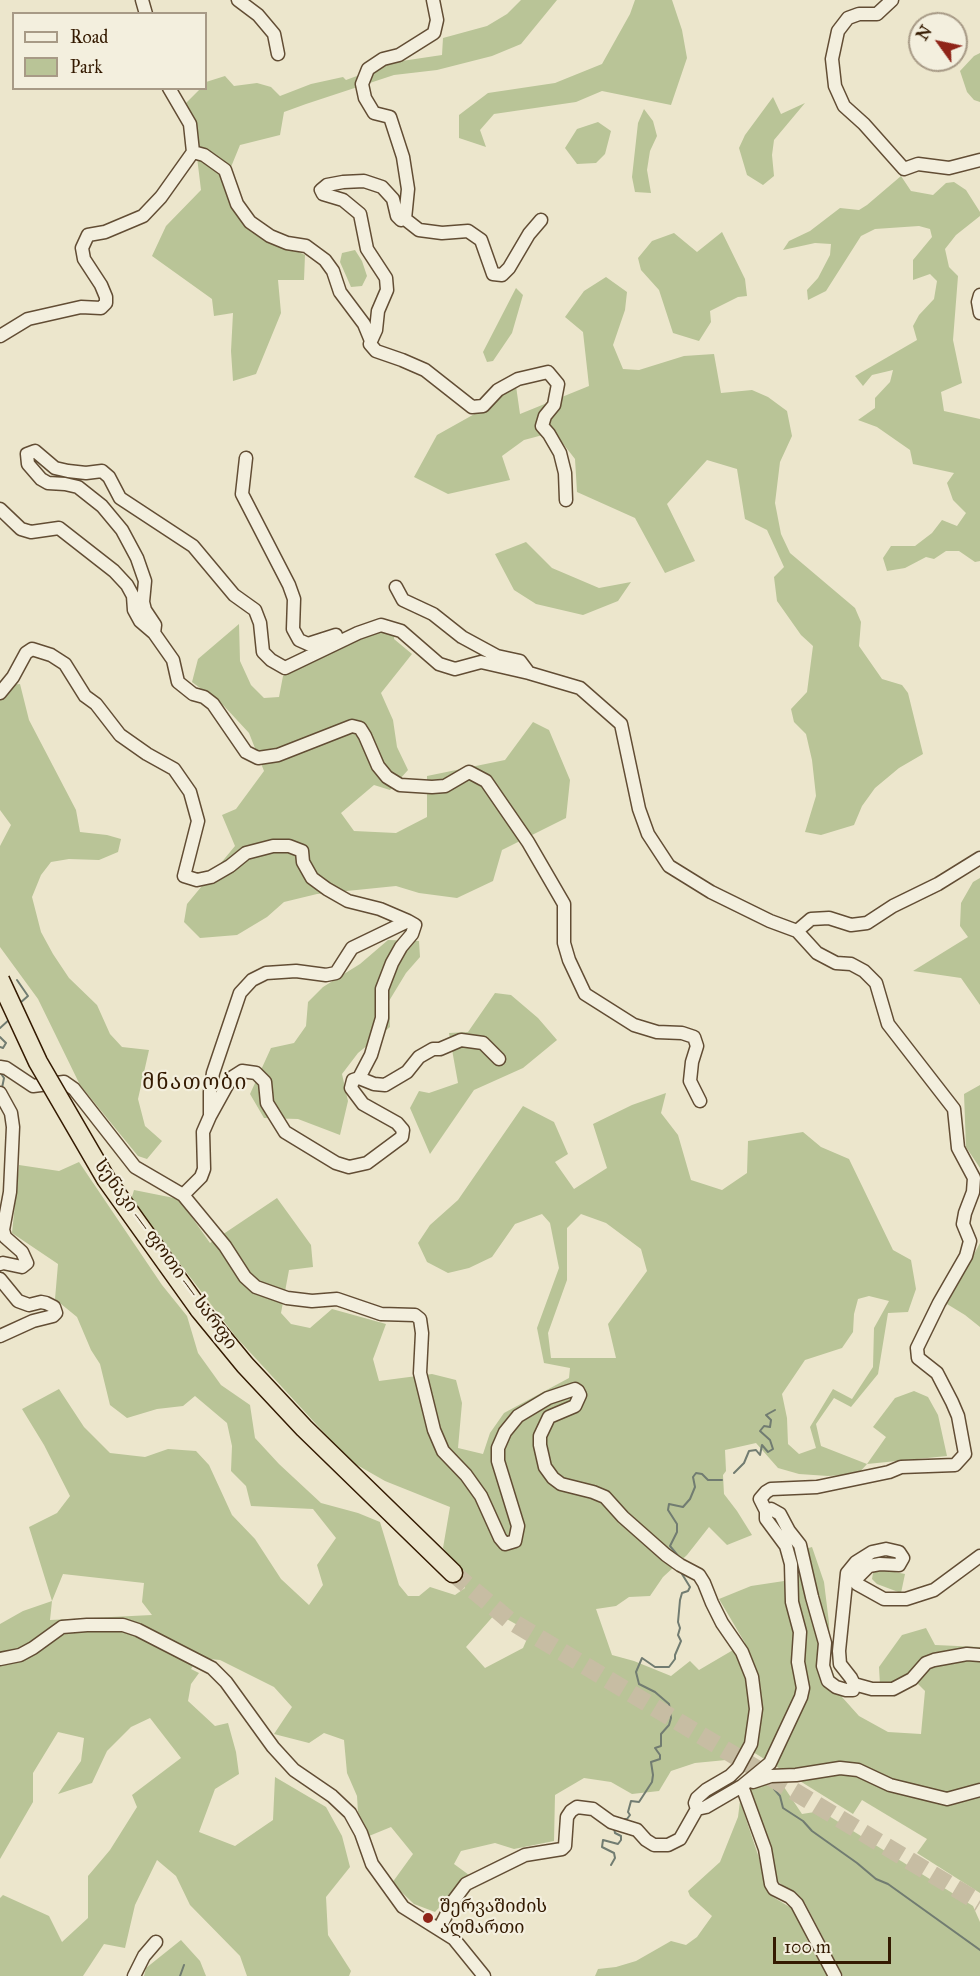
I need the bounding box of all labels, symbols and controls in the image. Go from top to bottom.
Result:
legend [12,12,207,90]
north arrow [908,12,968,72]
text: N [912,22,936,44]
text: Road [70,26,108,48]
text: Park [70,56,103,78]
district label: მნათობი [142,1071,248,1097]
street label: სენაკი — ფოთი — სარფი [89,1156,241,1354]
place label: შერვაშიძის აღმართი [440,1897,547,1940]
marker: შერვაშიძის აღმართი [421,1911,435,1925]
scale bar [776,1925,894,1963]
text: 100 m [784,1936,831,1958]

